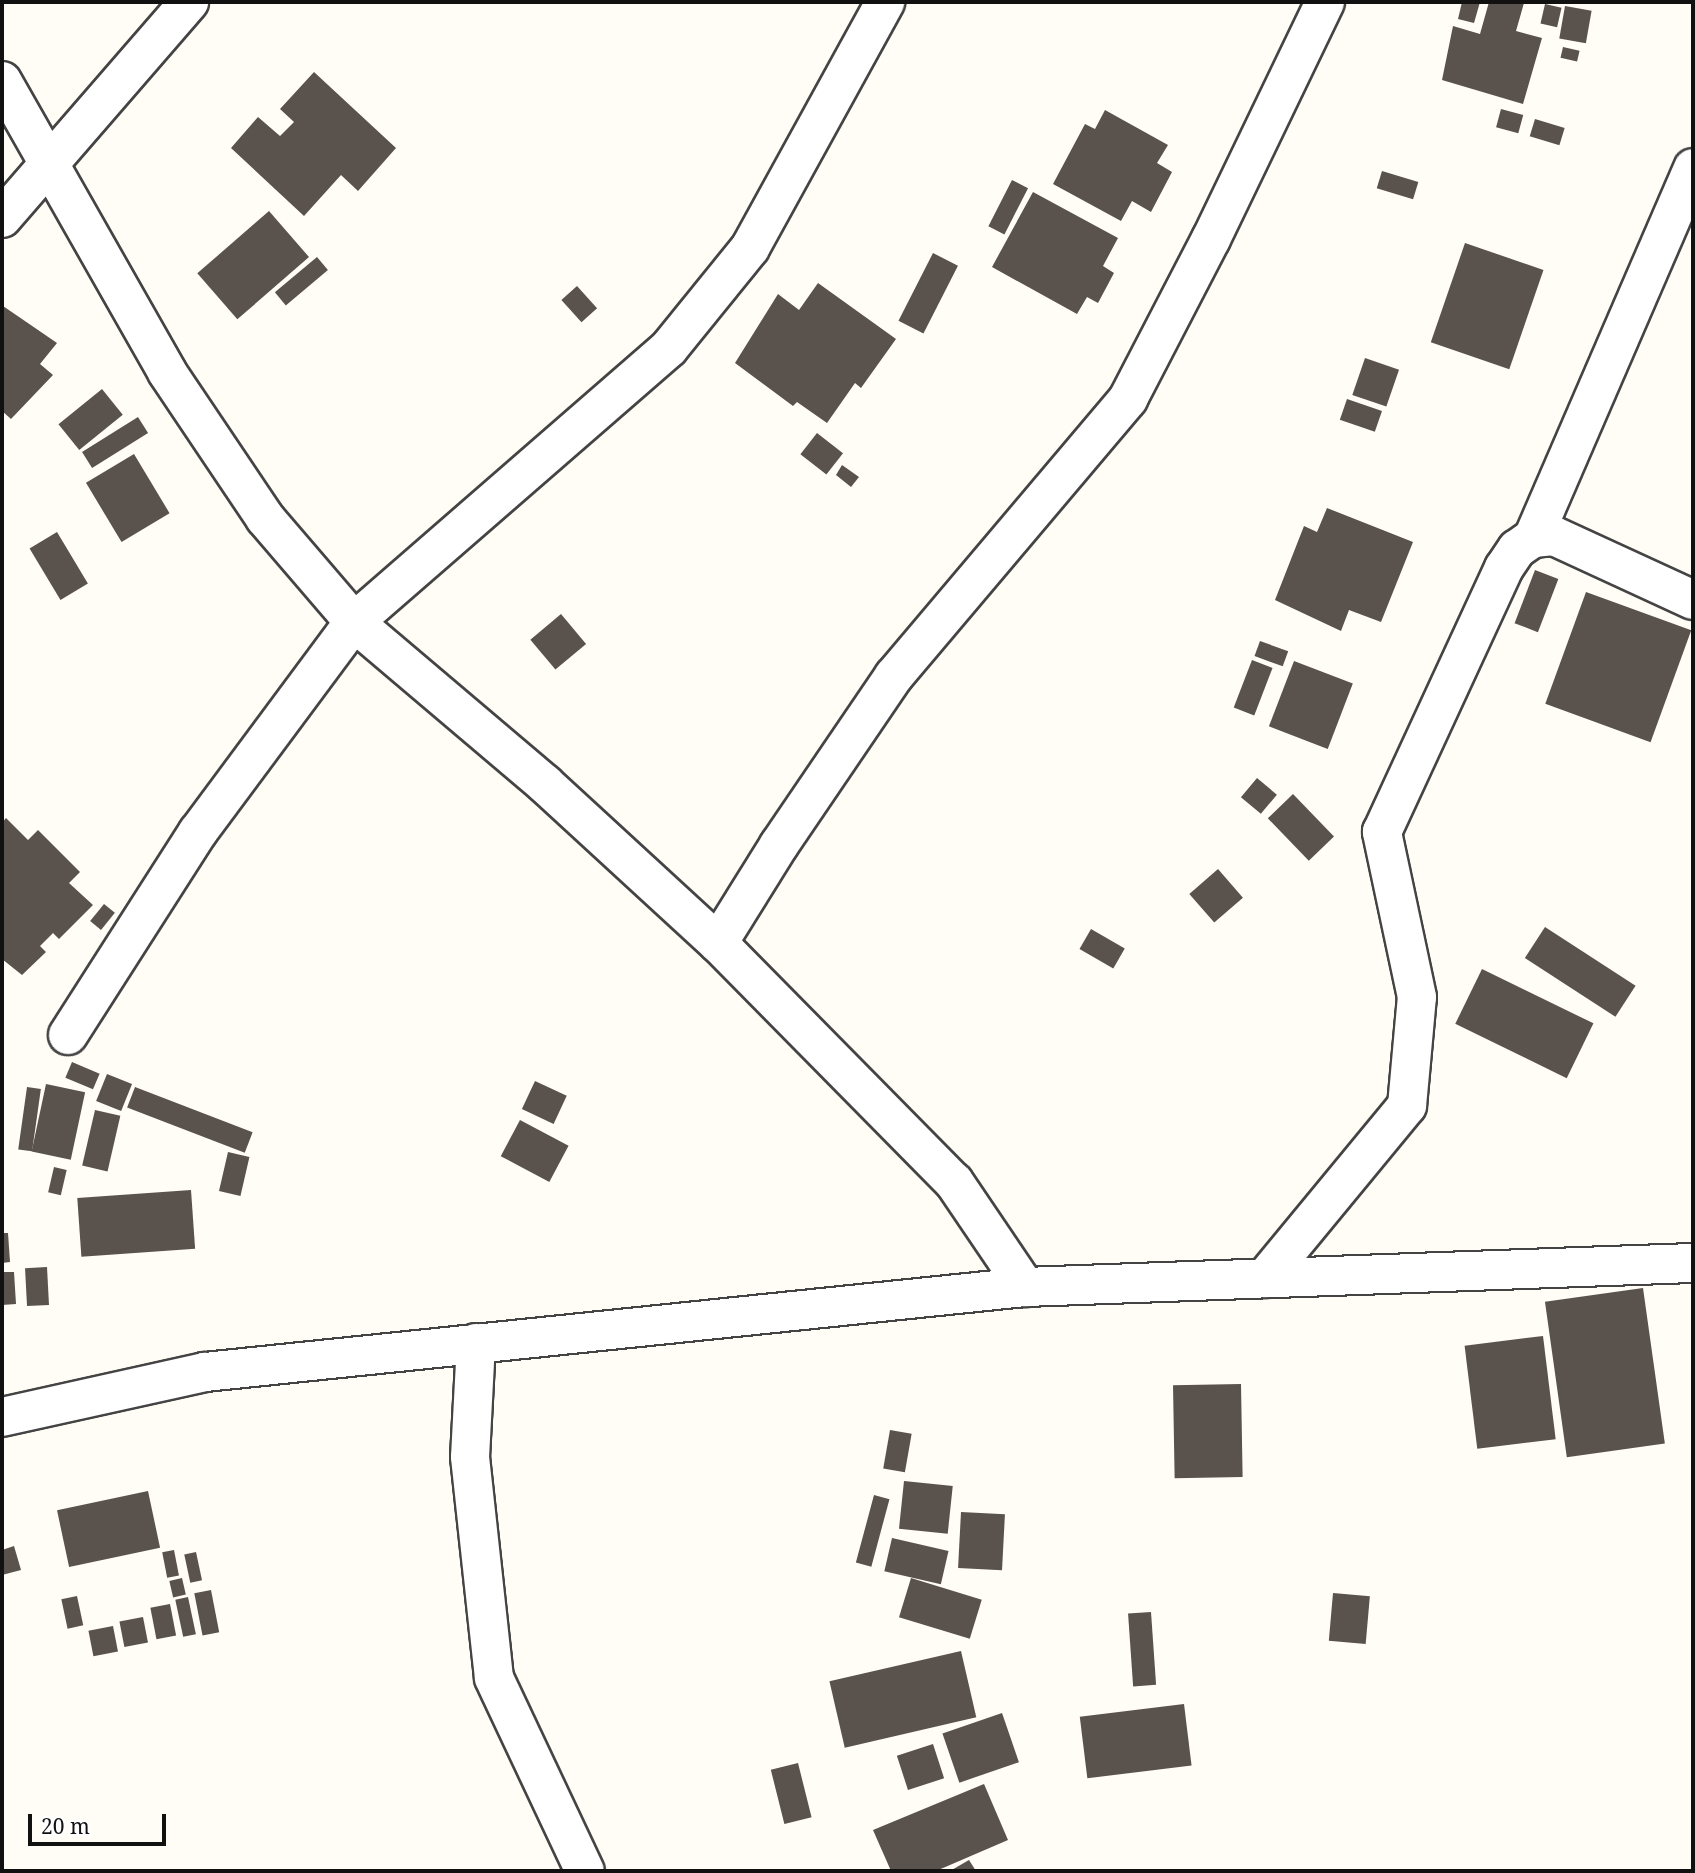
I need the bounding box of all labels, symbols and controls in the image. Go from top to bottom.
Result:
scale bar [32,1800,170,1844]
text: 20 m [41,1812,90,1840]

